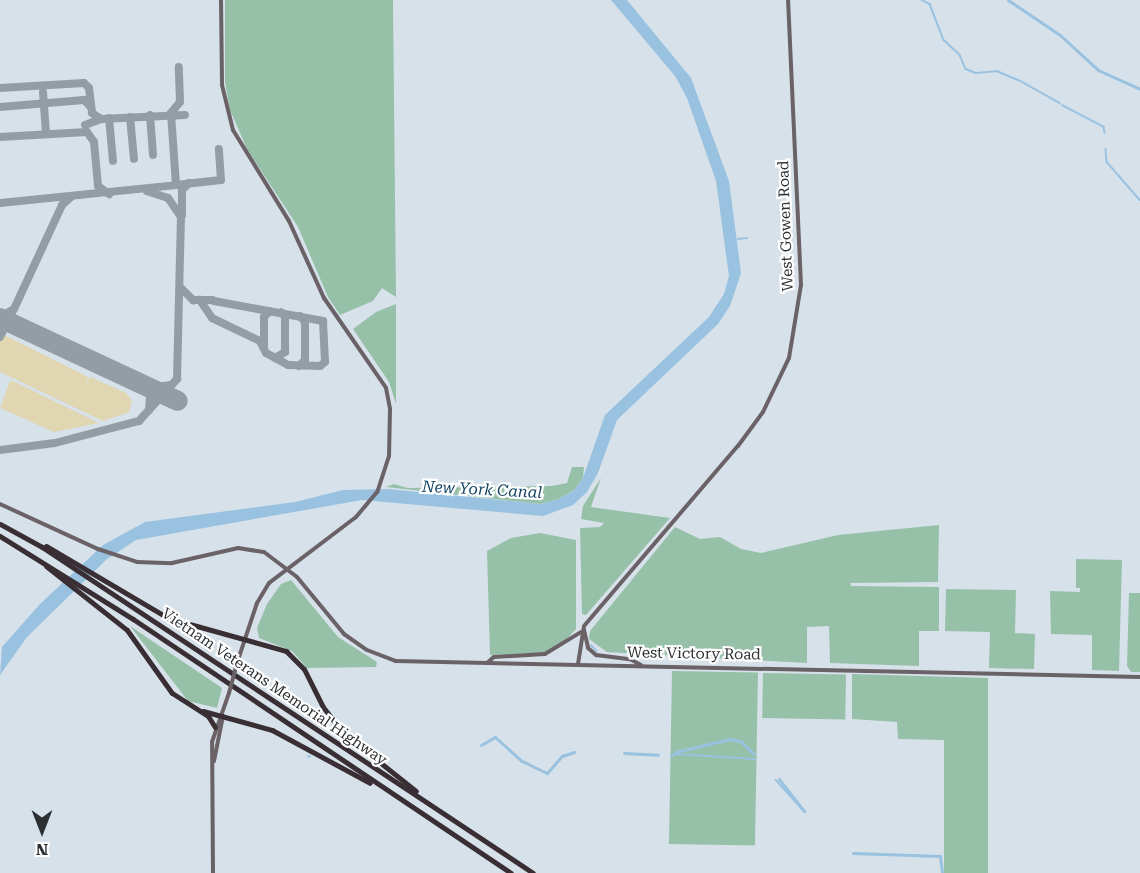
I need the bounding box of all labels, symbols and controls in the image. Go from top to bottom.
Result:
street label: West Gowen Road [775,160,797,292]
water label: New York Canal [421,477,543,503]
street label: Vietnam Veterans Memorial Highway [158,605,390,769]
street label: West Victory Road [627,644,761,664]
north arrow [12,801,72,861]
text: N [36,840,48,859]

